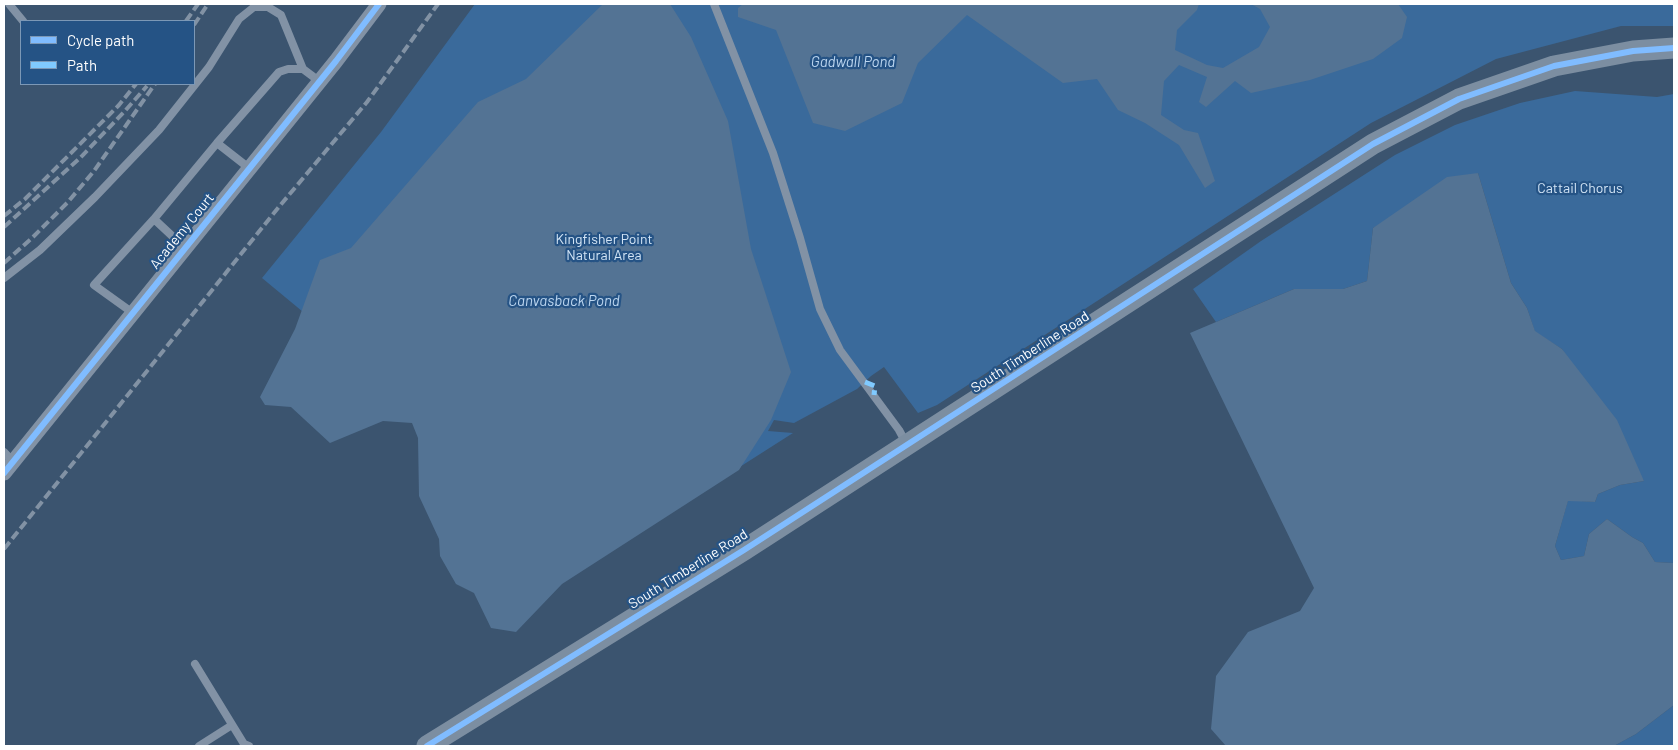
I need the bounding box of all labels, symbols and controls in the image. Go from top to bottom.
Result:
legend [20,20,195,85]
text: Cycle path [67,31,134,49]
water label: Gadwall Pond [811,53,895,71]
text: Path [67,56,97,74]
park label: Cattail Chorus [1537,180,1623,196]
street label: Academy Court [146,190,218,272]
park label: Kingfisher Point Natural Area [555,231,653,264]
water label: Canvasback Pond [508,292,620,310]
street label: South Timberline Road [968,308,1092,396]
street label: South Timberline Road [625,526,751,612]

